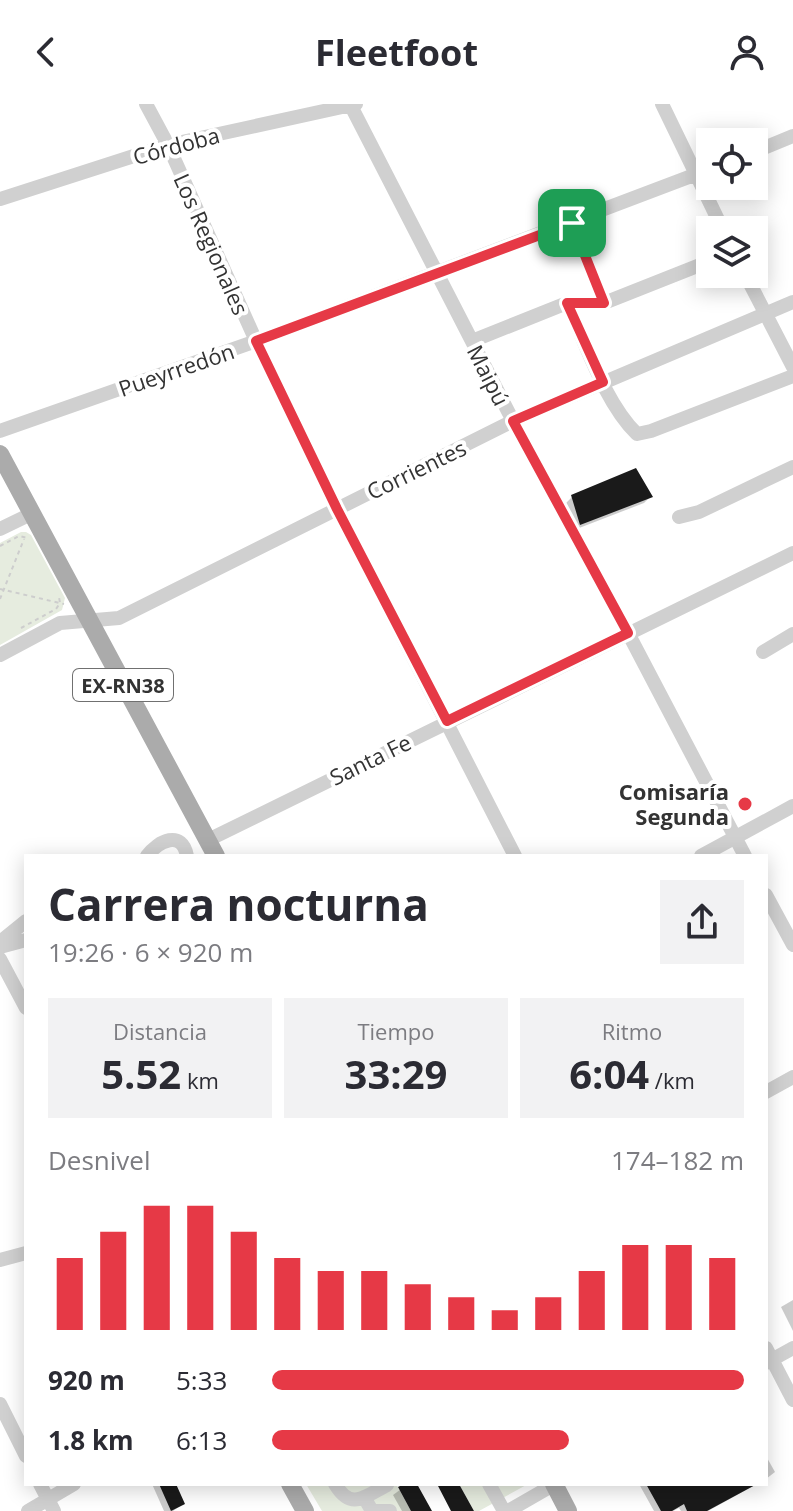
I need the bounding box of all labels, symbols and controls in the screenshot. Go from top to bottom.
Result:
text: Fleetfoot [315,28,478,77]
icon: back [24,30,68,74]
icon: person [725,30,769,74]
street label: Córdoba [129,119,223,171]
map controls [696,128,768,288]
button: locate [696,128,768,200]
street label: Los Regionales [167,169,257,319]
pin [538,189,606,257]
icon: arrive [550,201,594,245]
button: layers [696,216,768,288]
street label: Pueyrredón [114,335,238,403]
street label: Maipú [461,339,517,411]
street label: Corrientes [361,432,471,506]
road number: EX-RN38 [73,669,173,701]
street label: Santa Fe [324,726,416,792]
place label: Comisaría Segunda [619,776,729,831]
marker: Comisaría Segunda [736,795,754,813]
text: Carrera nocturna [48,874,429,934]
button: share [660,880,744,964]
text: 19:26 · 6 × 920 m [48,934,253,970]
text: Distancia [113,1016,207,1046]
text: Tiempo [357,1016,435,1046]
text: Ritmo [602,1016,662,1046]
text: 5.52 [101,1046,181,1101]
text: 33:29 [345,1046,447,1101]
text: 6:04 [569,1046,649,1101]
text: km [181,1065,219,1095]
text: /km [649,1065,695,1095]
text: Desnivel [48,1142,151,1178]
text: 174–182 m [611,1142,744,1178]
text: 920 m [48,1362,125,1398]
text: 5:33 [176,1362,227,1398]
text: 1.8 km [48,1422,134,1458]
text: 6:13 [176,1422,227,1458]

